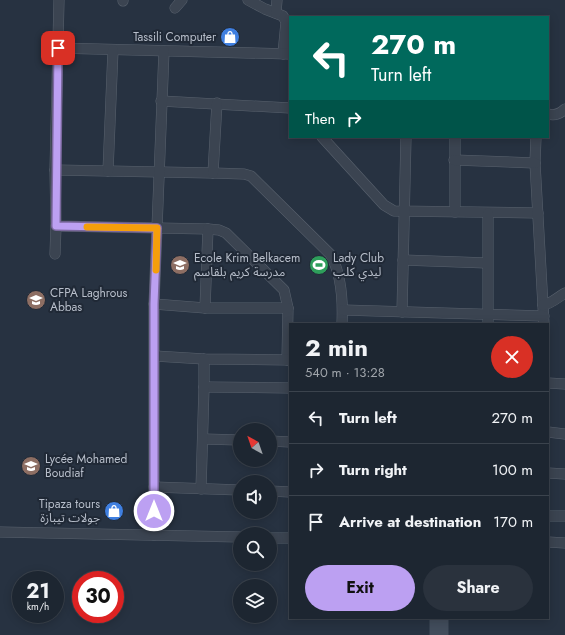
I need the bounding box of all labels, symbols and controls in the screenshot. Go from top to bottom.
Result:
text: 270 m [371,24,456,65]
shop icon: Tassili Computer [219,26,241,48]
place label: Tassili Computer [133,28,217,46]
pin [41,31,75,65]
icon: left [305,32,357,84]
icon: arrive [47,37,69,59]
text: Turn left [371,62,431,88]
text: Then [305,108,335,130]
icon: right [343,108,365,130]
place label: Ecole Krim Belkacem مدرسة كريم بلقاسم [194,249,300,281]
place label: Lady Club ليدي كلب [333,249,384,282]
school or university icon: Ecole Krim Belkacem مدرسة كريم بلقاسم [169,254,191,276]
sports icon: Lady Club ليدي كلب [308,254,330,276]
place label: CFPA Laghrous Abbas [50,284,128,316]
school or university icon: CFPA Laghrous Abbas [25,289,47,311]
text: 2 min [305,330,368,365]
button: close [491,336,533,378]
text: 540 m · 13:28 [305,363,385,382]
icon: left [305,407,327,429]
text: Turn left [339,407,397,429]
text: 270 m [491,407,533,429]
north arrow [233,423,277,467]
map controls [233,423,277,623]
place label: Lycée Mohamed Boudiaf [45,450,127,482]
school or university icon: Lycée Mohamed Boudiaf [20,455,42,477]
icon: right [305,459,327,481]
text: Turn right [339,459,407,481]
text: 100 m [492,459,533,481]
button: sound [233,475,277,519]
position arrow [133,490,175,532]
place label: Tipaza tours جولات تيبازة [39,495,100,527]
shop icon: Tipaza tours جولات تيبازة [103,500,125,522]
icon: arrive [305,511,327,533]
text: Arrive at destination [339,511,481,533]
text: 170 m [493,511,533,533]
button: search [233,527,277,571]
button: Exit [305,565,415,611]
button: Share [423,565,533,611]
speed limit sign: 30 [72,571,124,623]
text: 21 [26,577,50,606]
button: layers [233,579,277,623]
text: km/h [27,599,49,614]

